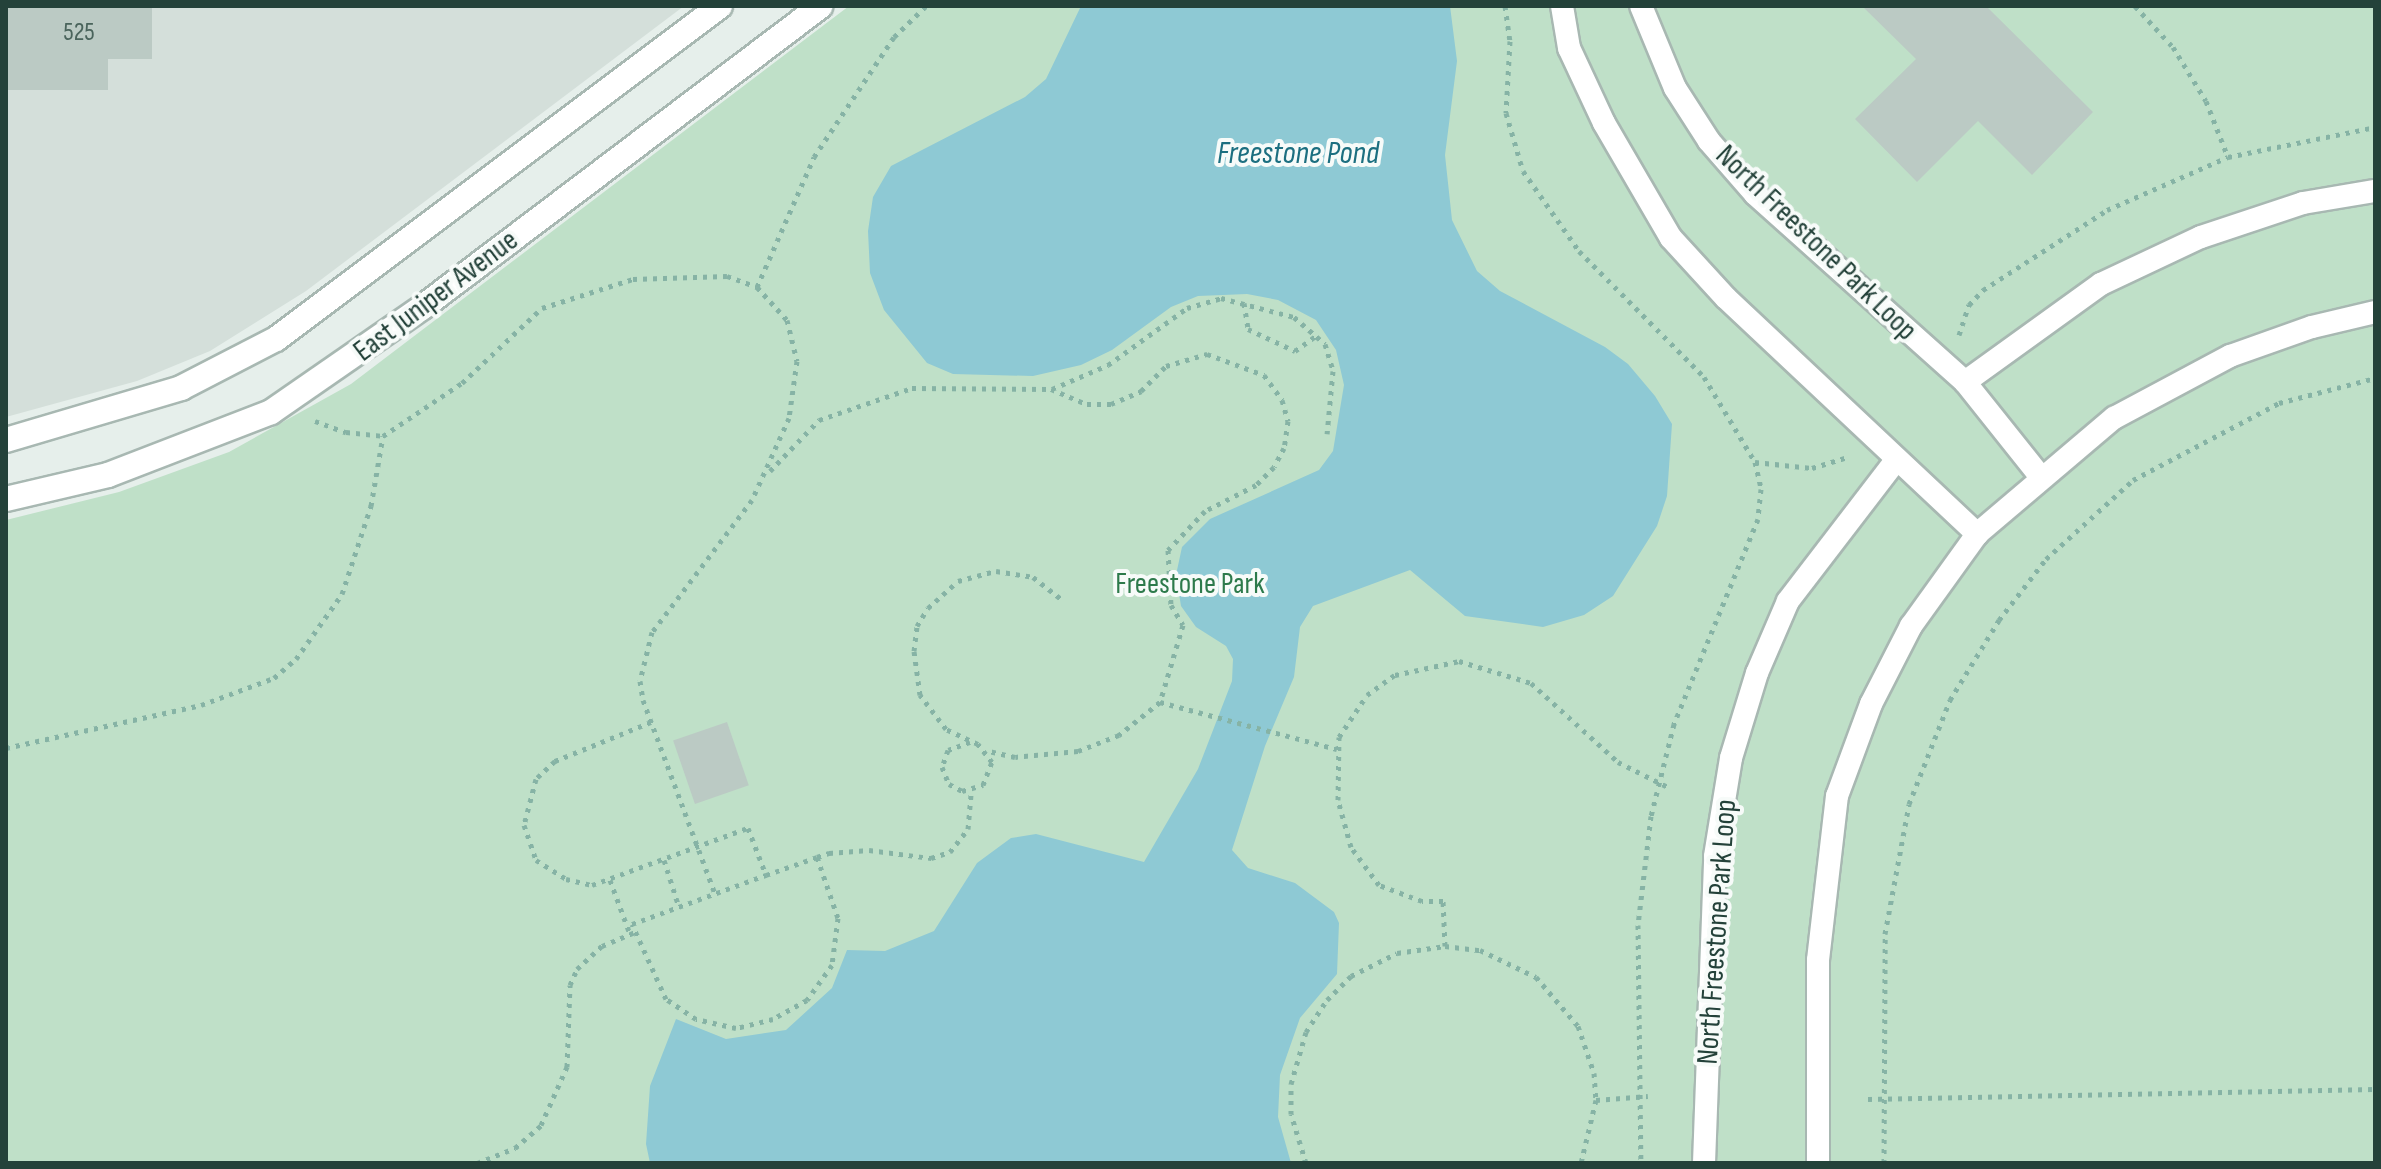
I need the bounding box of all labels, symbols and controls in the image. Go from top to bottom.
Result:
house number: 525 [63,17,95,49]
water label: Freestone Pond [1217,135,1379,173]
street label: North Freestone Park Loop [1708,138,1924,348]
street label: East Juniper Avenue [347,223,525,369]
park label: Freestone Park [1115,566,1265,602]
street label: North Freestone Park Loop [1690,798,1744,1066]

